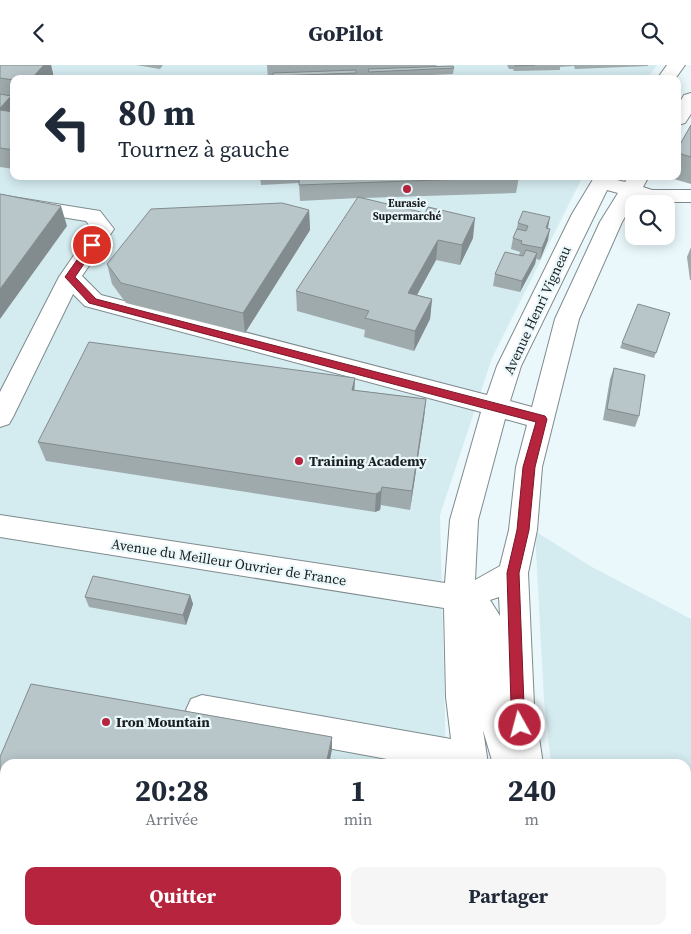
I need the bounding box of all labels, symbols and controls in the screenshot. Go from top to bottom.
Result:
text: GoPilot [308,18,383,48]
icon: back [25,19,53,47]
icon: search [638,19,666,47]
text: 80 m [118,89,195,137]
icon: left [35,95,100,160]
text: Tournez à gauche [118,134,289,164]
marker: Eurasie Supermarché [401,183,413,195]
map controls [625,195,675,245]
button: search [625,195,675,245]
place label: Eurasie Supermarché [373,196,442,224]
pin [71,224,113,266]
icon: arrive [78,231,106,259]
street label: Avenue Henri Vigneau [498,242,576,378]
place label: Training Academy [309,451,427,471]
marker: Training Academy [293,455,305,467]
street label: Avenue du Meilleur Ouvrier de France [110,534,348,590]
position arrow [493,698,545,750]
place label: Iron Mountain [116,712,210,732]
marker: Iron Mountain [100,716,112,728]
text: 20:28 [135,770,209,811]
text: 1 [350,770,366,811]
text: 240 [507,770,556,811]
text: Arrivée [145,808,198,830]
text: min [344,808,373,830]
text: m [525,808,539,830]
button: Quitter [25,867,341,925]
button: Partager [351,867,666,925]

